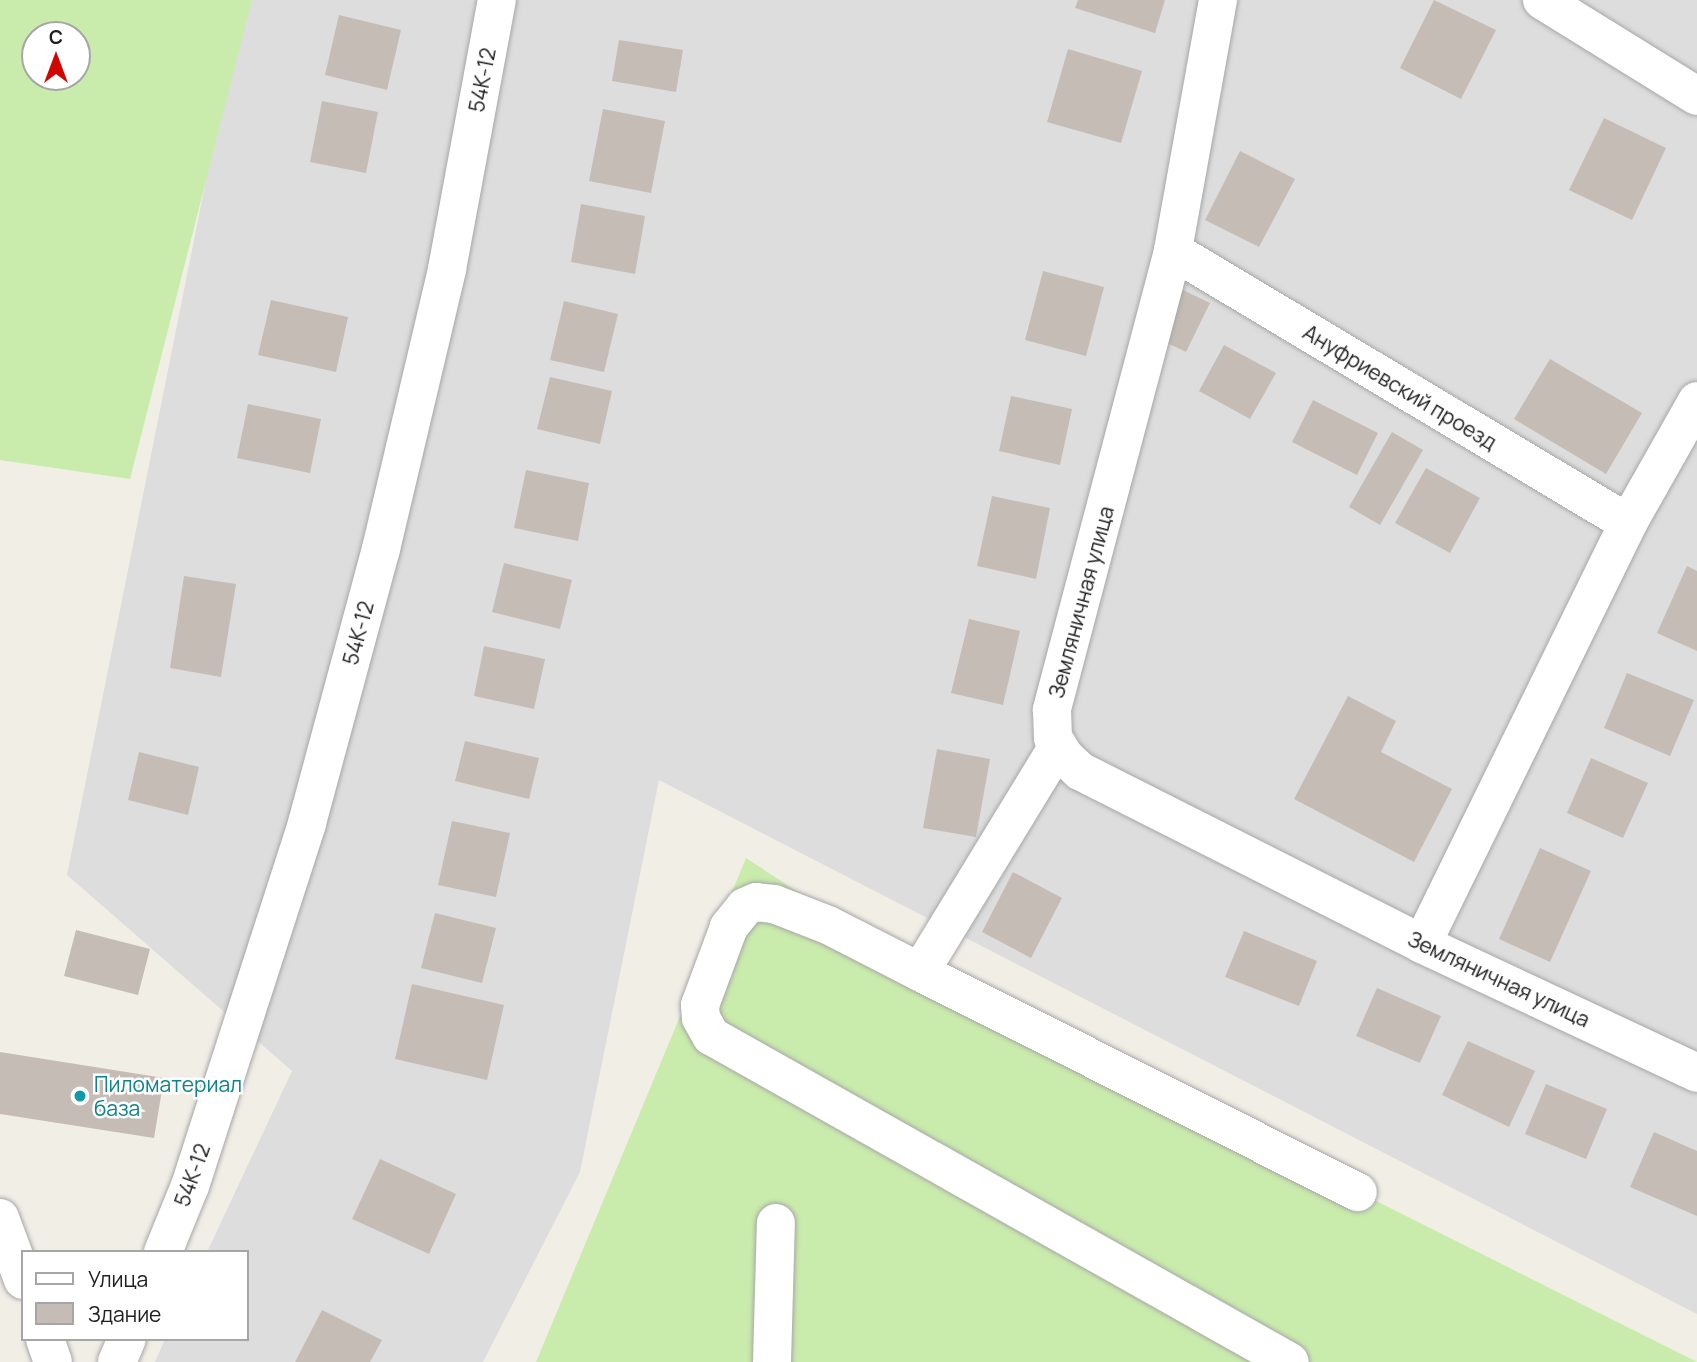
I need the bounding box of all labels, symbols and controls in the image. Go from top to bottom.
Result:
north arrow [21,21,91,91]
text: С [49,24,63,50]
street label: 54K-12 [463,46,501,114]
street label: Ануфриевский проезд [1299,319,1501,455]
street label: Земляничная улица [1043,503,1119,701]
street label: 54K-12 [337,598,379,668]
street label: Земляничная улица [1404,926,1594,1032]
place label: Пиломатериал база [94,1071,242,1121]
marker: Пиломатериал база [72,1088,88,1104]
street label: 54K-12 [169,1140,215,1210]
legend [21,1250,248,1341]
text: Улица [88,1265,148,1293]
text: Здание [88,1300,161,1328]

